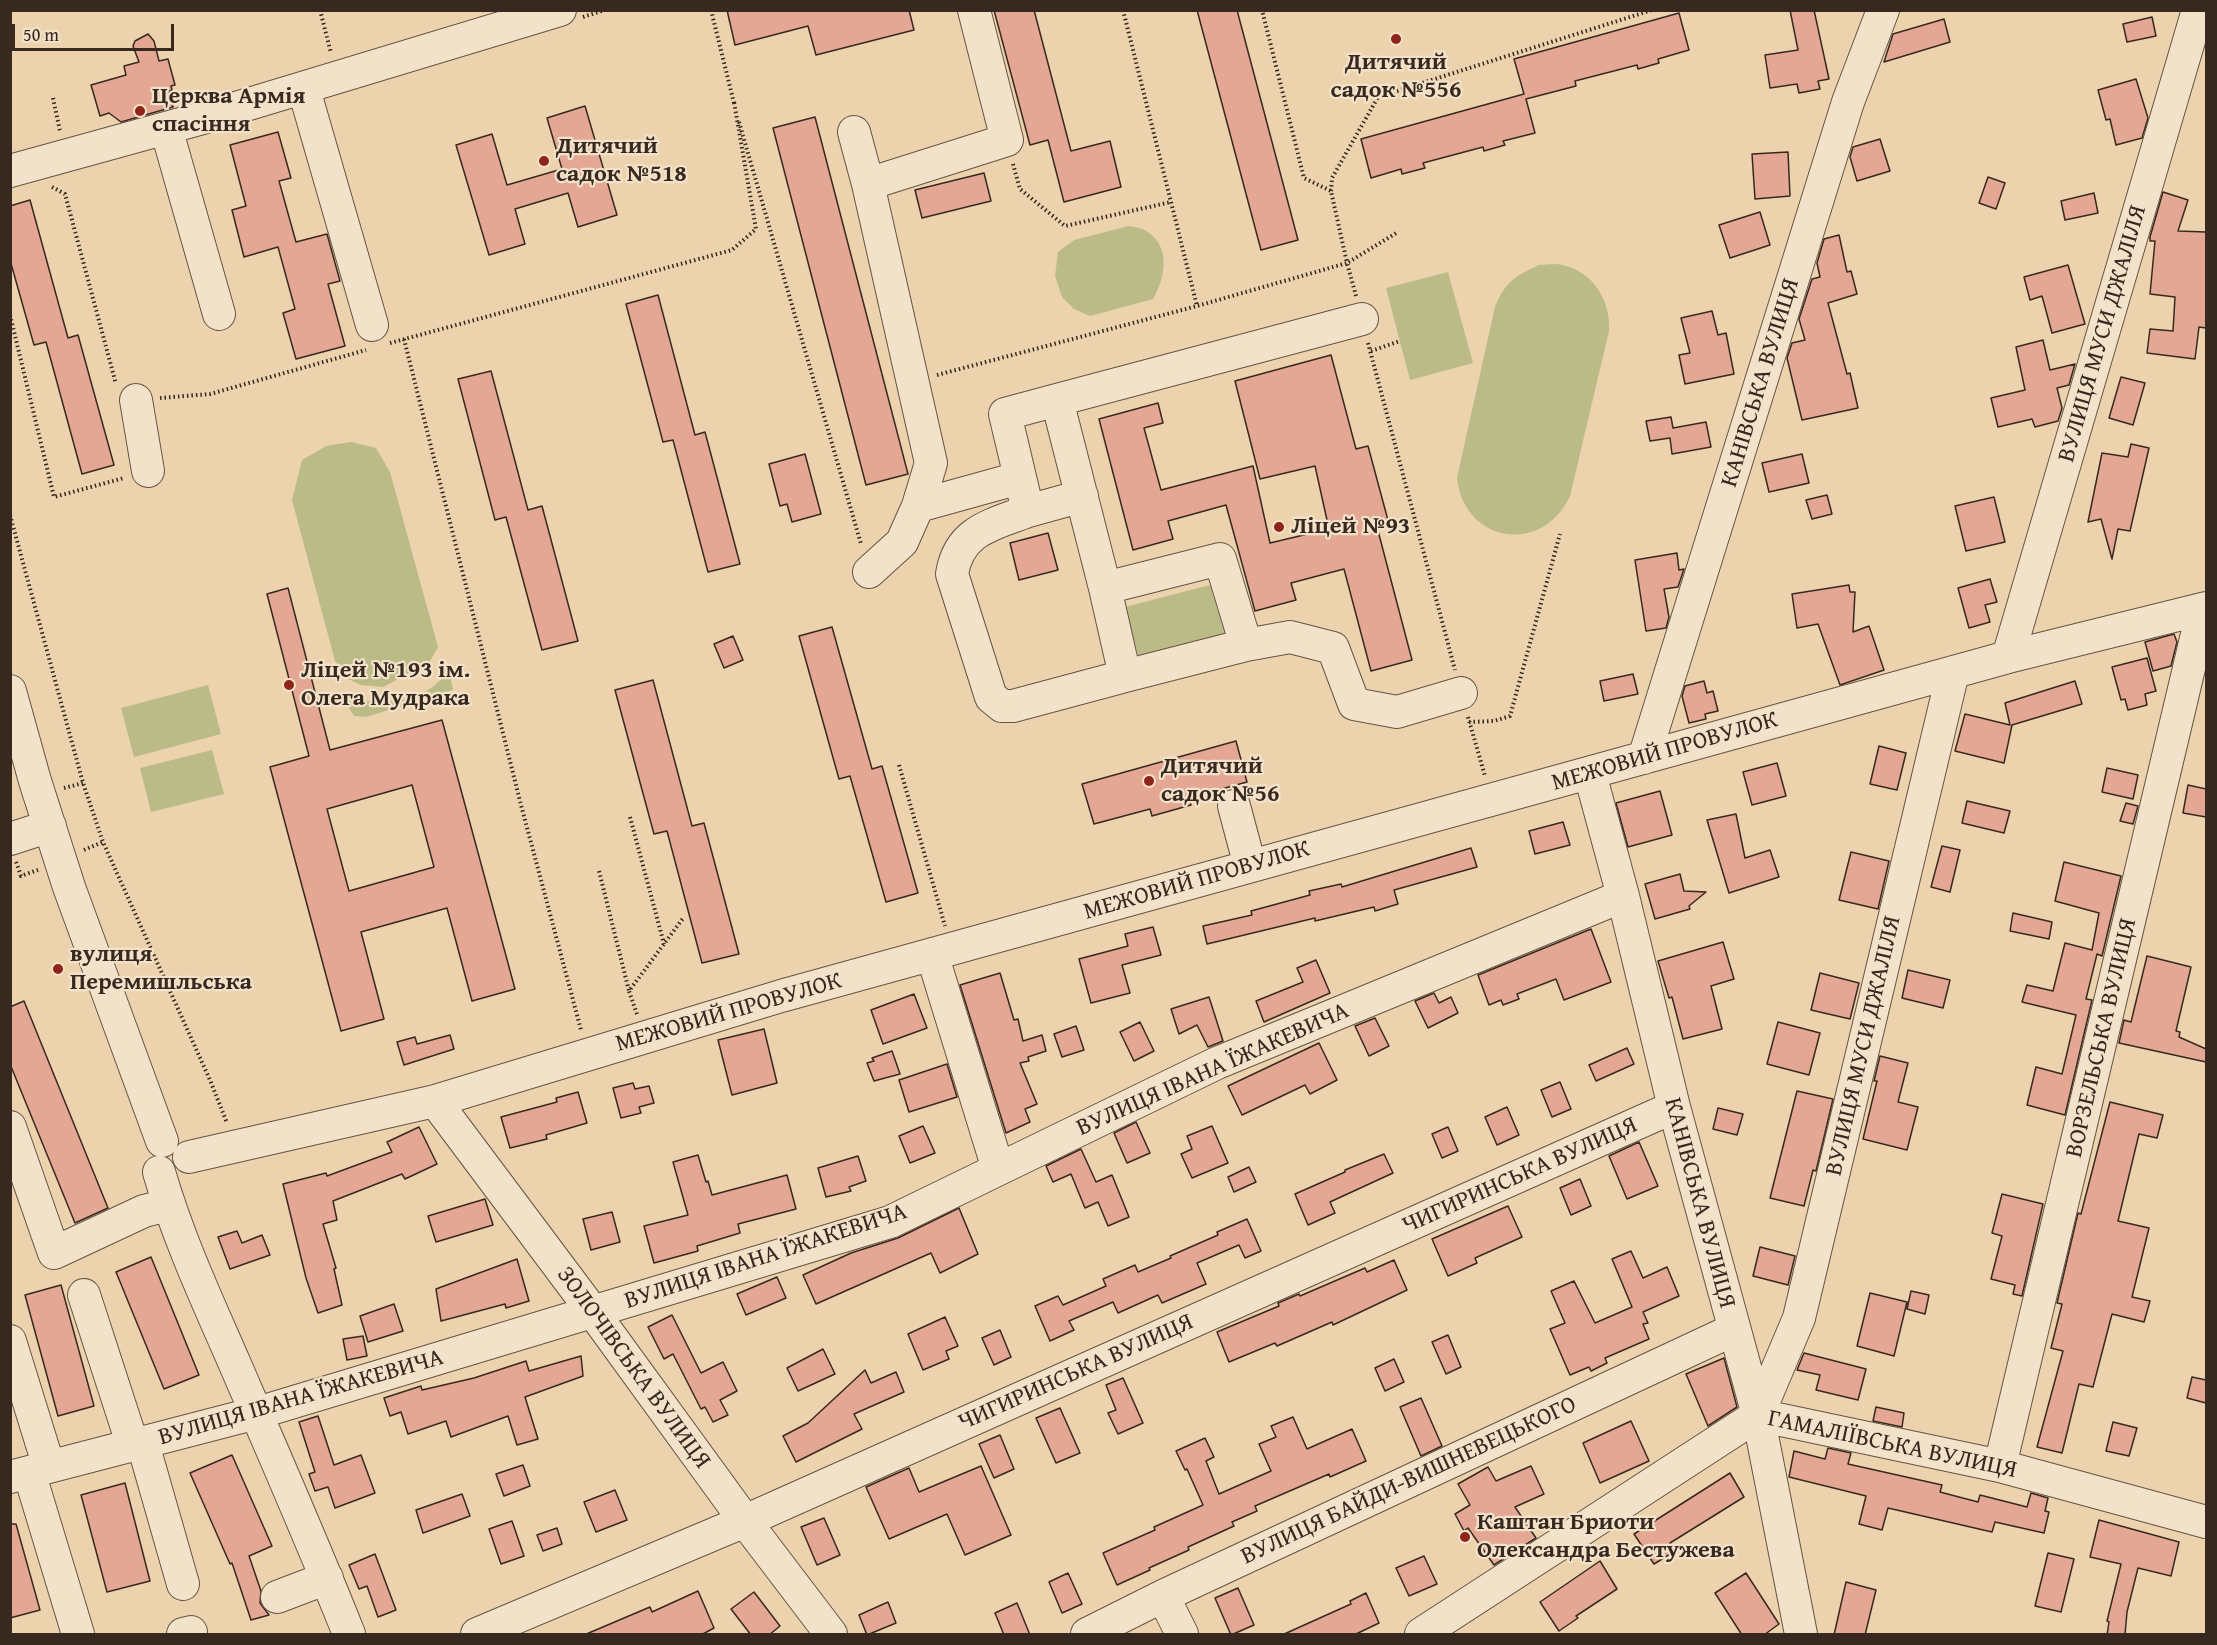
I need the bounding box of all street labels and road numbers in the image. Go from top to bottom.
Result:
street label: ВУЛИЦЯ МУСИ ДЖАЛІЛЯ [2053,202,2153,466]
street label: КАНІВСЬКА ВУЛИЦЯ [1716,275,1806,491]
street label: МЕЖОВИЙ ПРОВУЛОК [1549,706,1781,798]
street label: МЕЖОВИЙ ПРОВУЛОК [1081,835,1313,927]
street label: ВУЛИЦЯ МУСИ ДЖАЛІЛЯ [1820,913,1908,1179]
street label: ВОРЗЕЛЬСЬКА ВУЛИЦЯ [2060,916,2144,1160]
street label: МЕЖОВИЙ ПРОВУЛОК [613,967,845,1059]
street label: ВУЛИЦЯ ІВАНА ЇЖАКЕВИЧА [1072,997,1354,1143]
street label: КАНІВСЬКА ВУЛИЦЯ [1657,1095,1741,1311]
street label: ЧИГИРИНСЬКА ВУЛИЦЯ [1398,1111,1642,1241]
street label: ВУЛИЦЯ ІВАНА ЇЖАКЕВИЧА [621,1198,911,1316]
street label: ЗОЛОЧІВСЬКА ВУЛИЦЯ [550,1261,716,1475]
street label: ЧИГИРИНСЬКА ВУЛИЦЯ [954,1308,1198,1438]
street label: ВУЛИЦЯ ІВАНА ЇЖАКЕВИЧА [155,1344,447,1452]
street label: ВУЛИЦЯ БАЙДИ-ВИШНЕВЕЦЬКОГО [1237,1390,1581,1572]
street label: ГАМАЛІЇВСЬКА ВУЛИЦЯ [1765,1405,2019,1485]

